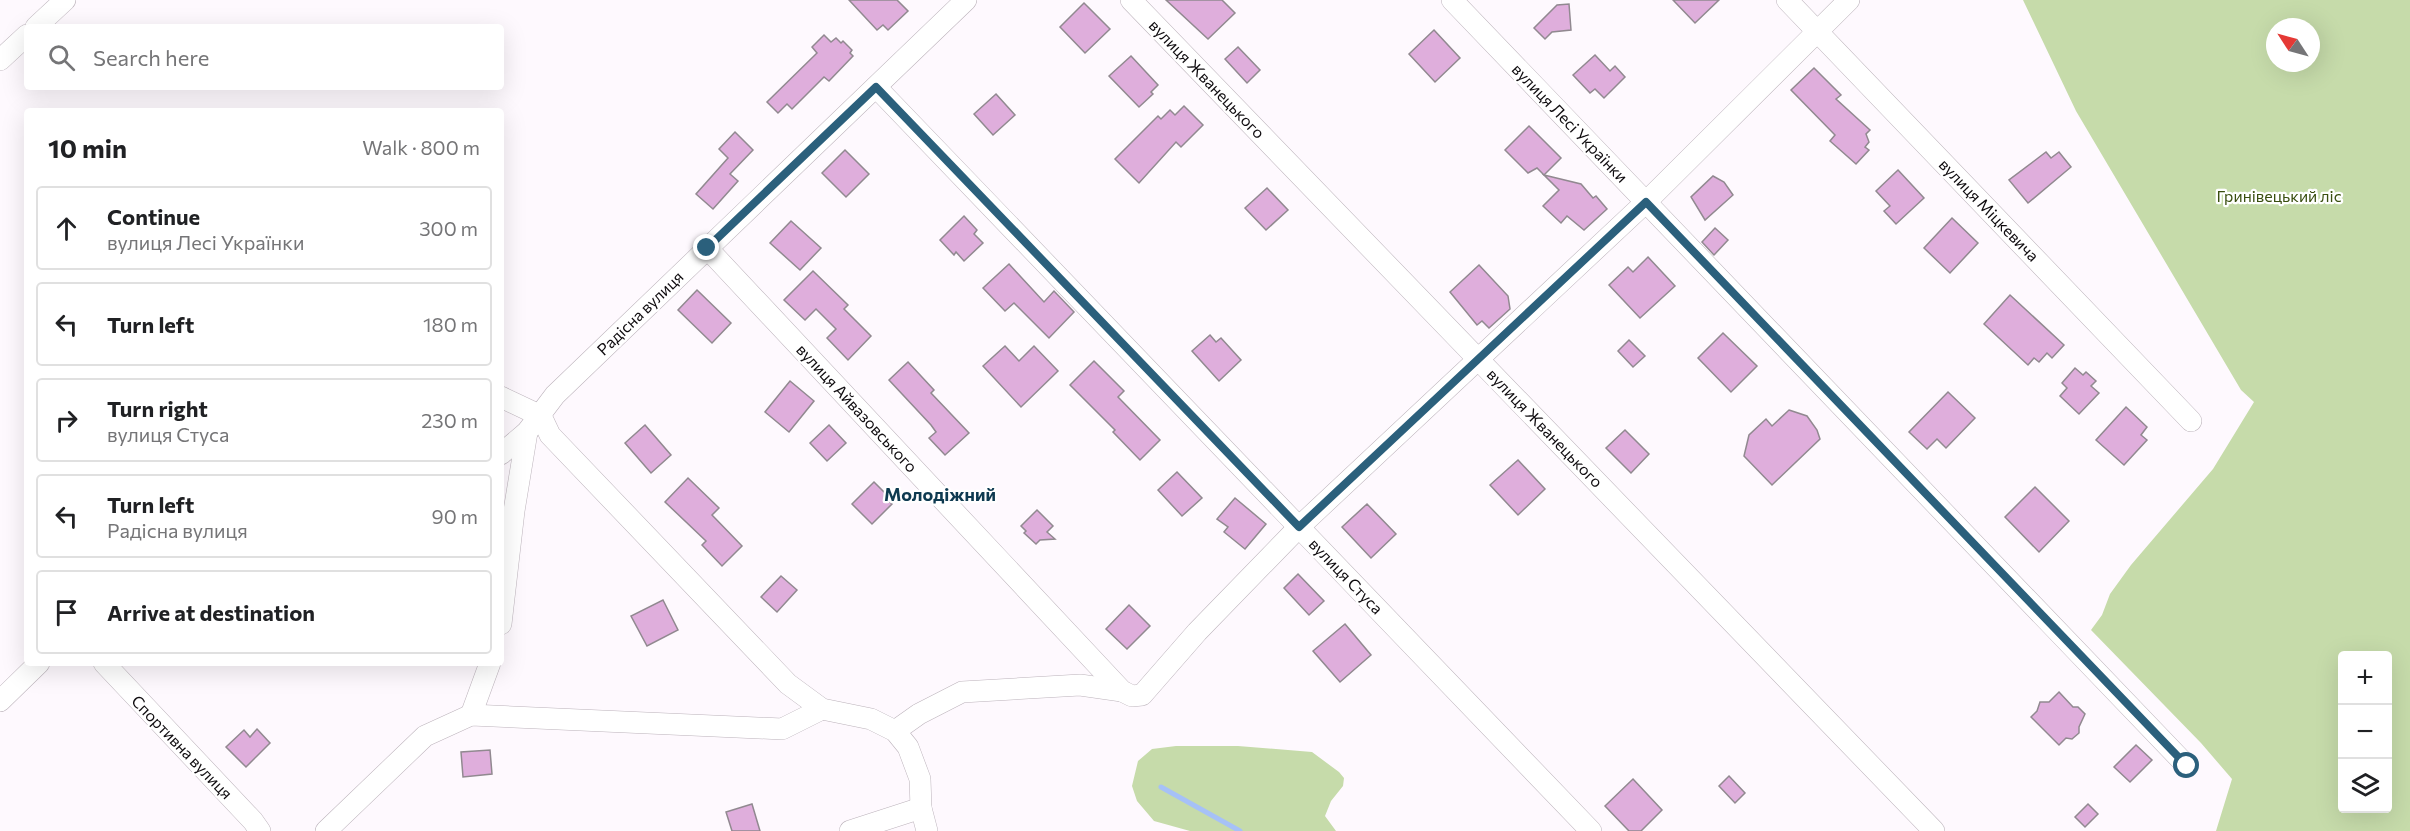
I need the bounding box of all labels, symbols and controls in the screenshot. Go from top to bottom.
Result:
street label: вулиця Жванецького [1146,15,1269,142]
north arrow [2266,18,2320,72]
search box [24,24,504,90]
icon: search [45,41,78,74]
text: Search here [93,44,209,71]
street label: вулиця Лесі Українки [1509,59,1632,186]
text: 10 min [48,132,127,163]
text: Walk · 800 m [362,135,480,159]
street label: вулиця Міцкевича [1936,154,2043,265]
park label: Гринівецький ліс [2216,186,2342,205]
text: Continue [107,203,200,230]
icon: ahead [50,212,83,245]
text: 300 m [419,216,478,240]
text: вулиця Лесі Українки [107,230,304,254]
route end [693,234,719,260]
street label: Радісна вулиця [593,267,687,359]
icon: left [50,308,83,341]
text: Turn left [107,311,194,338]
text: 180 m [423,312,478,336]
street label: вулиця Айвазовського [793,340,922,476]
street label: вулиця Жванецького [1484,364,1607,491]
text: Turn right [107,395,208,422]
icon: right [50,404,83,437]
text: 230 m [421,408,478,432]
text: вулиця Стуса [107,422,229,446]
district label: Молодіжний [884,483,996,505]
text: Turn left [107,491,194,518]
icon: left [50,500,83,533]
text: 90 m [432,504,478,528]
text: Радісна вулиця [107,518,248,542]
street label: вулиця Стуса [1306,534,1387,617]
icon: arrive [50,596,83,629]
text: Arrive at destination [107,599,315,626]
map controls [2338,651,2392,813]
button: + [2338,651,2392,705]
street label: Спортивна вулиця [128,691,237,802]
button: − [2338,705,2392,759]
route start [2173,752,2199,778]
button: layers [2338,759,2392,813]

